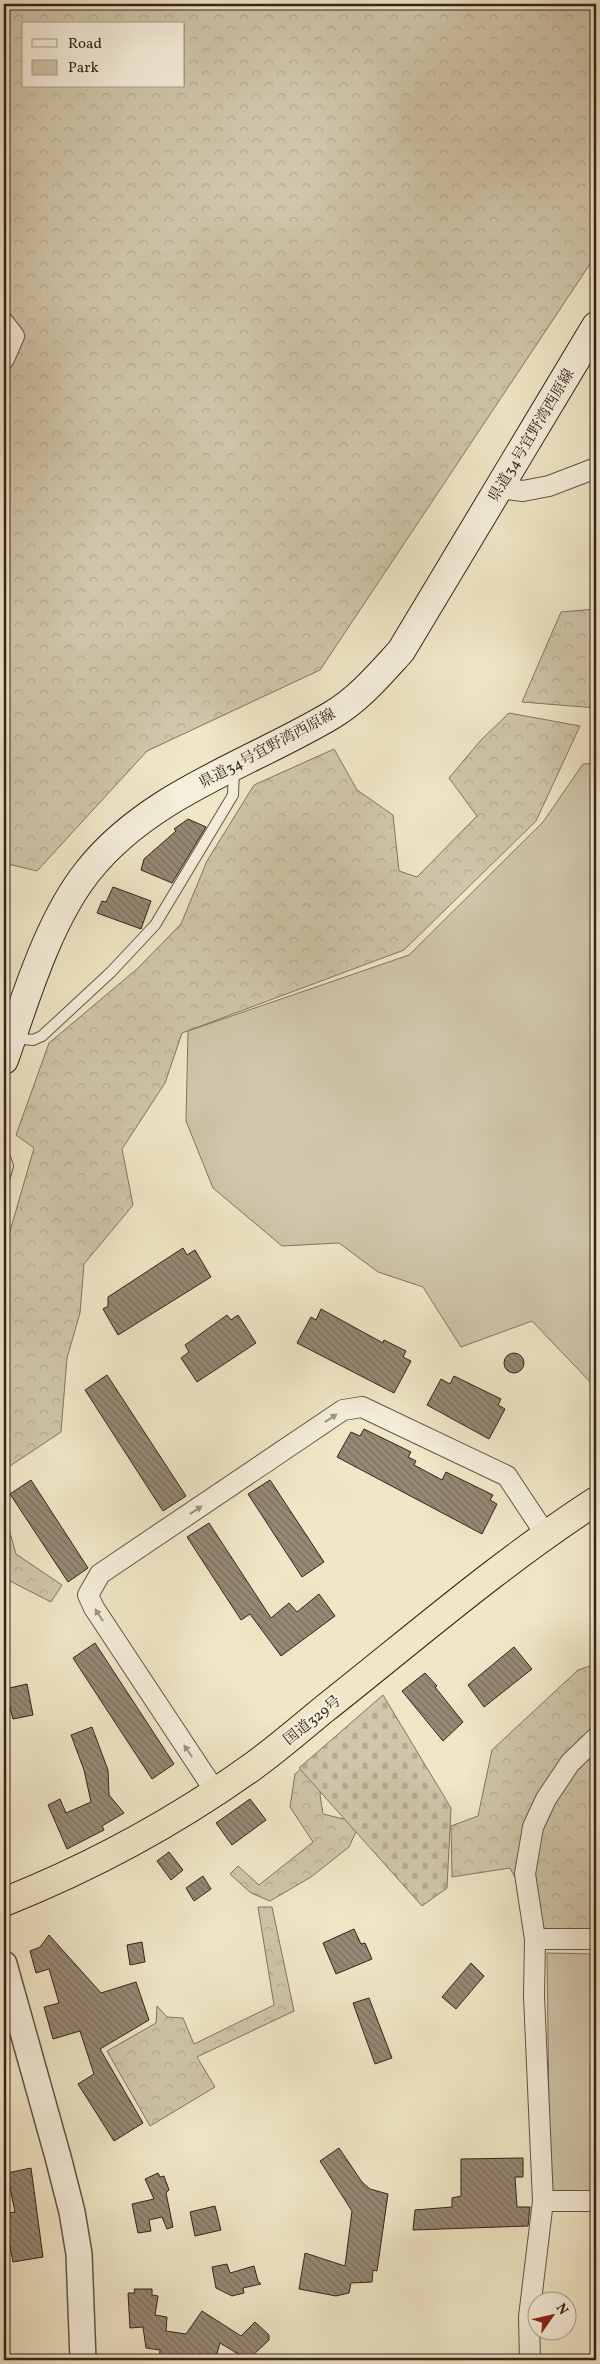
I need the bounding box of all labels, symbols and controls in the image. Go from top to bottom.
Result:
legend [22,22,185,88]
text: Road [68,34,102,55]
text: Park [68,58,99,79]
street label: 県道34号宜野湾西原線 [484,365,580,506]
street label: 県道34号宜野湾西原線 [196,704,340,794]
one-way arrow [324,1414,337,1423]
one-way arrow [189,1505,203,1514]
one-way arrow [94,1608,103,1622]
street label: 国道329号 [280,1691,346,1751]
one-way arrow [183,1744,193,1757]
north arrow [528,2292,578,2342]
text: N [551,2300,572,2319]

